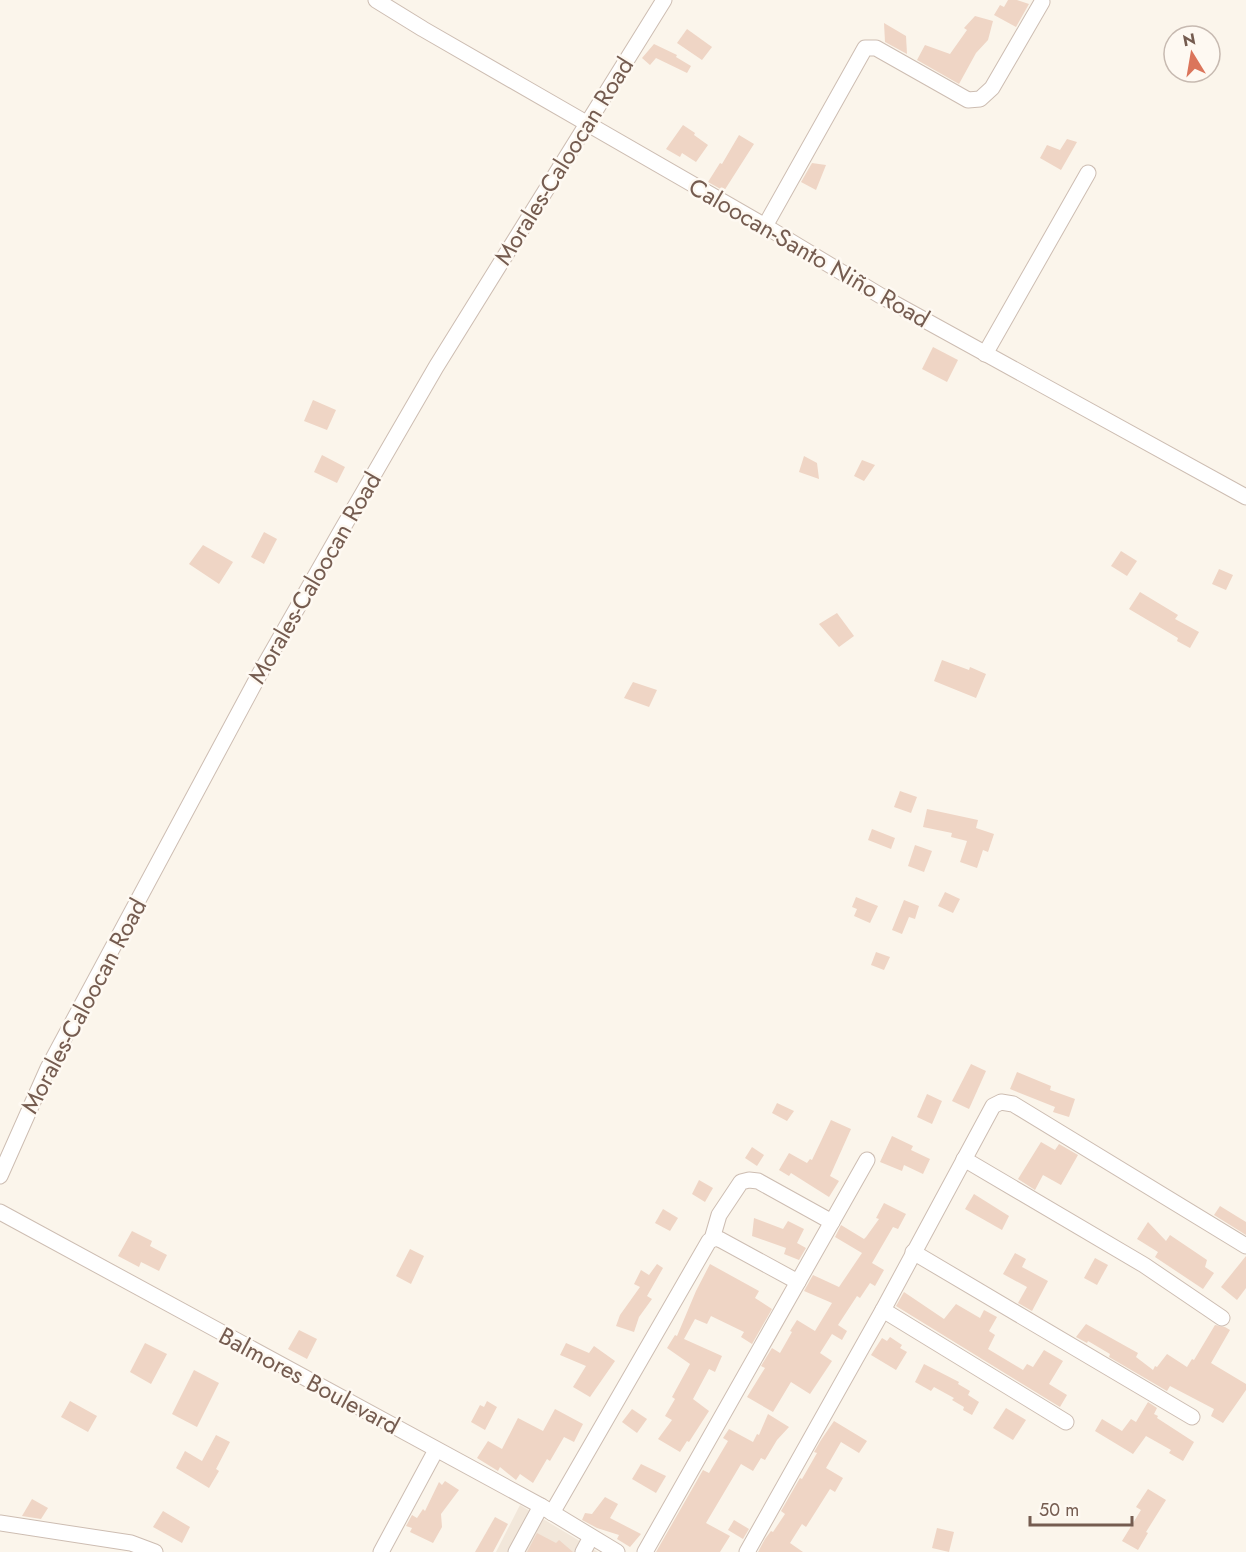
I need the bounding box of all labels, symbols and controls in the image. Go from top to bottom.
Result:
north arrow [1162,24,1222,84]
text: N [1181,27,1198,52]
street label: Morales-Caloocan Road [485,50,642,271]
street label: Caloocan-Santo Niño Road [682,169,936,336]
street label: Morales-Caloocan Road [240,465,390,690]
street label: Morales-Caloocan Road [12,892,155,1120]
street label: Balmores Boulevard [213,1318,406,1443]
scale bar [1030,1489,1132,1527]
text: 50 m [1039,1497,1079,1523]

